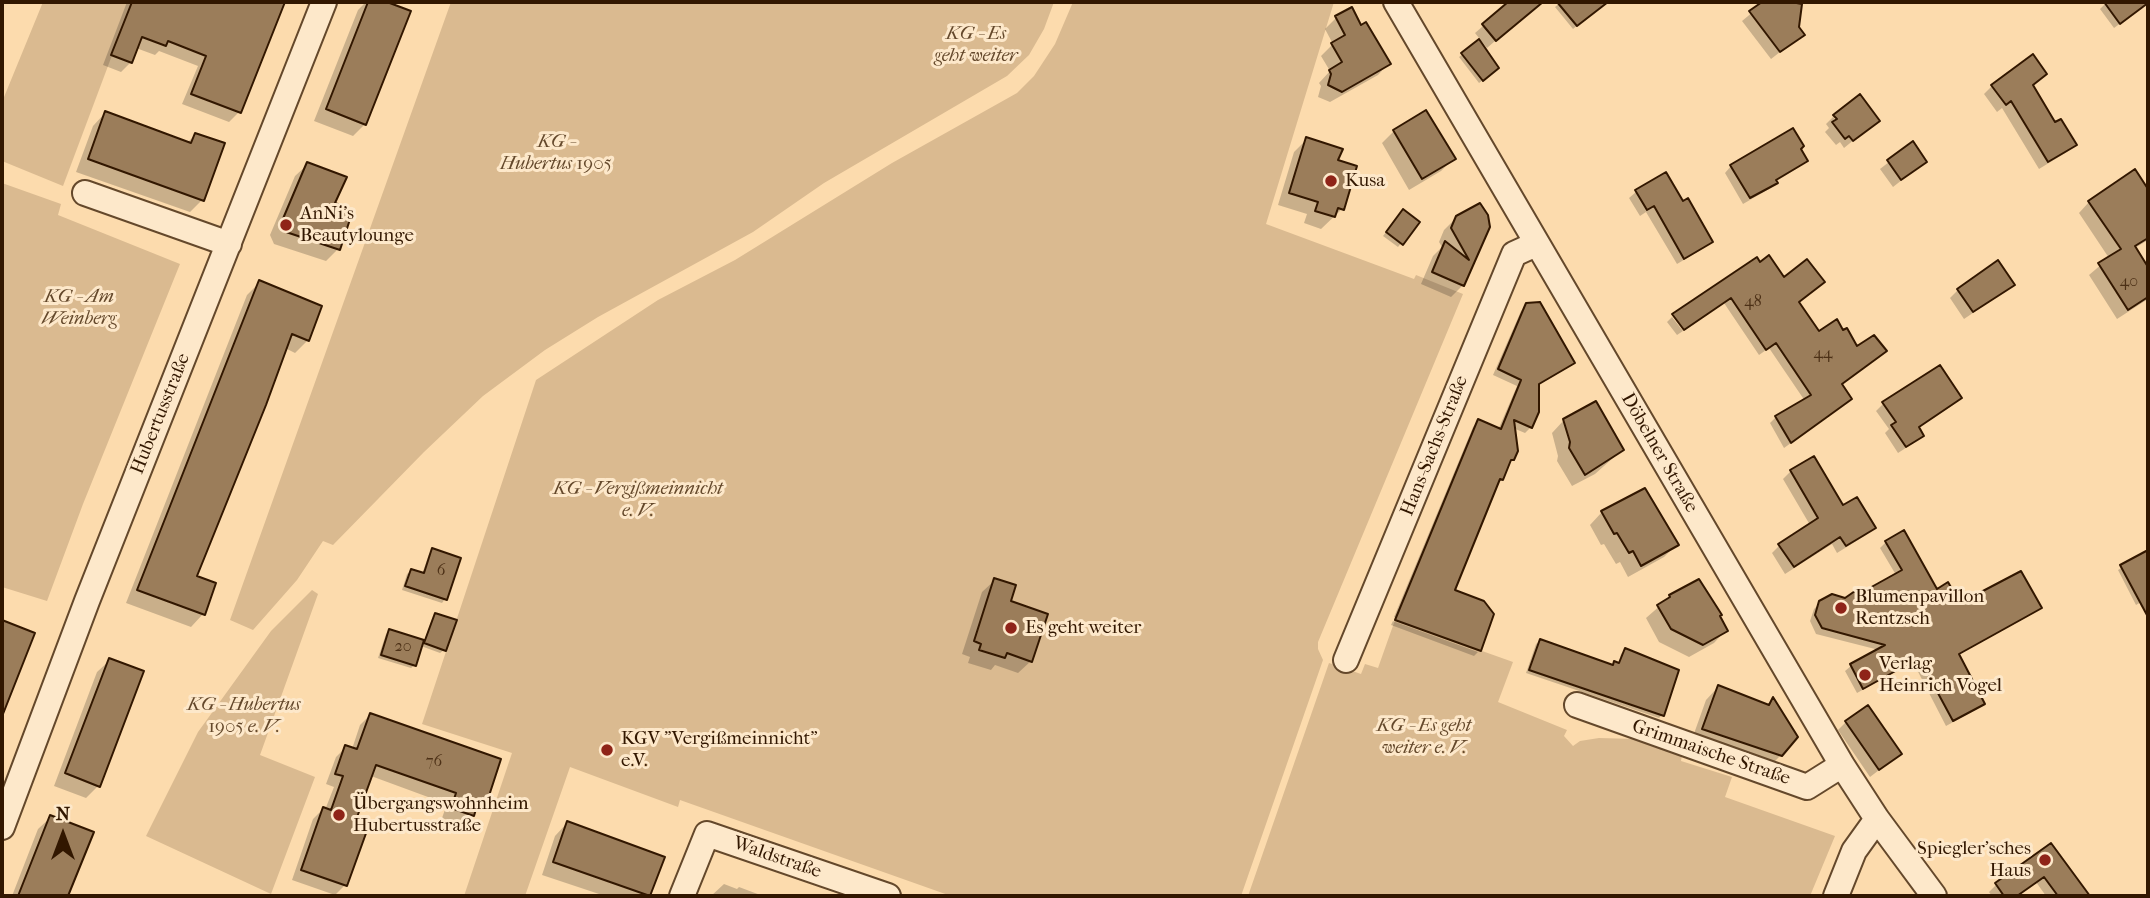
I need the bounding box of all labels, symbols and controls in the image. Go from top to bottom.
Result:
park label: KG - Es geht weiter [934,23,1018,67]
park label: KG - Hubertus 1905 [500,131,612,175]
place label: Kusa [1345,170,1385,192]
marker: Kusa [1323,173,1339,189]
place label: AnNi's Beautylounge [300,203,414,247]
marker: AnNi's Beautylounge [278,217,294,233]
house number: 40 [2120,272,2138,292]
park label: KG - Am Weinberg [41,286,117,330]
house number: 48 [1744,292,1762,312]
house number: 44 [1814,344,1832,364]
street label: Hubertusstraße [126,350,196,478]
street label: Hans-Sachs-Straße [1396,372,1474,520]
street label: Döbelner Straße [1616,389,1702,517]
park label: KG - Vergißmeinnicht e. V. [553,478,723,522]
house number: 6 [437,561,445,581]
place label: Blumenpavillon Rentzsch [1855,586,1984,630]
marker: Blumenpavillon Rentzsch [1833,600,1849,616]
place label: Es geht weiter [1025,617,1141,639]
marker: Es geht weiter [1003,620,1019,636]
house number: 20 [394,637,412,657]
place label: Verlag Heinrich Vogel [1879,653,2002,697]
marker: Verlag Heinrich Vogel [1857,667,1873,683]
park label: KG - Hubertus 1905 e. V. [187,694,301,738]
park label: KG - Es geht weiter e. V. [1377,715,1471,759]
street label: Grimmaische Straße [1629,715,1793,791]
place label: KGV "Vergißmeinnicht" e.V. [621,728,818,772]
marker: KGV "Vergißmeinnicht" e.V. [599,742,615,758]
house number: 76 [426,752,442,772]
place label: Übergangswohnheim Hubertusstraße [353,793,529,837]
north arrow [28,800,98,870]
text: N [56,803,70,825]
marker: Übergangswohnheim Hubertusstraße [331,807,347,823]
street label: Waldstraße [730,832,824,884]
place label: Spiegler’sches Haus [1917,838,2031,882]
marker: Spiegler’sches Haus [2037,852,2053,868]

